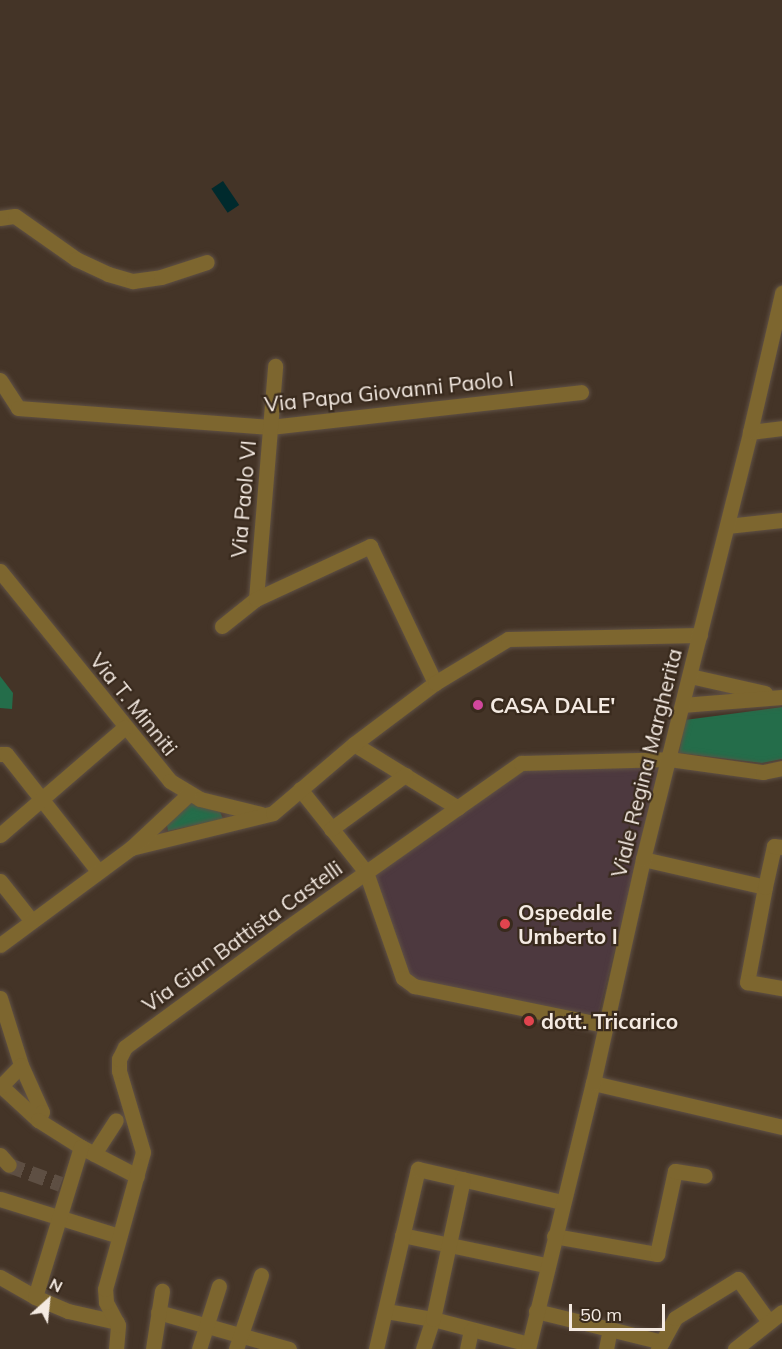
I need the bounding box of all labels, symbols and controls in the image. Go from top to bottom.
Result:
street label: Via Papa Giovanni Paolo I [263,365,515,417]
street label: Via Paolo VI [225,439,261,559]
street label: Viale Regina Margherita [605,646,687,880]
street label: Via T. Minniti [85,648,183,760]
place label: CASA DALE' [490,692,615,718]
marker: CASA DALE' [471,698,485,712]
street label: Via Gian Battista Castelli [137,855,347,1017]
place label: Ospedale Umberto I [518,899,618,949]
marker: Ospedale Umberto I [496,915,514,933]
place label: dott. Tricarico [541,1008,678,1034]
marker: dott. Tricarico [522,1014,536,1028]
north arrow [18,1271,78,1331]
text: N [46,1273,66,1297]
scale bar [572,1292,668,1330]
text: 50 m [580,1303,622,1326]

